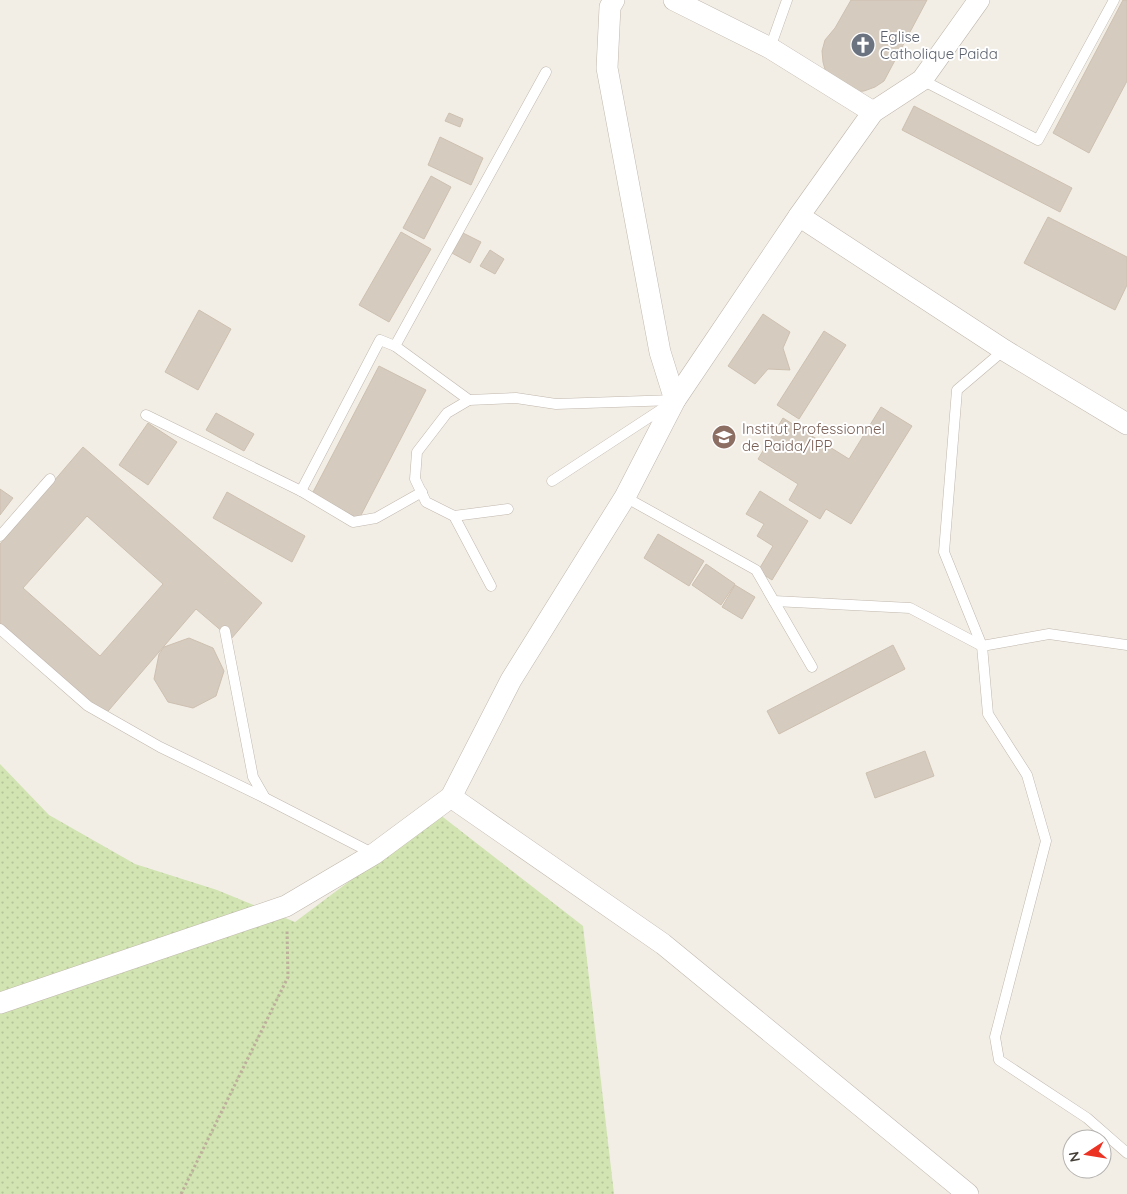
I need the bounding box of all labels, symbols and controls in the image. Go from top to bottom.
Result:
place label: Eglise Catholique Paida [880,27,998,63]
church icon: Eglise Catholique Paida [850,32,876,58]
place label: Institut Professionnel de Paida/IPP [742,419,885,455]
school or university icon: Institut Professionnel de Paida/IPP [711,424,737,450]
north arrow [1062,1129,1112,1179]
text: N [1064,1150,1084,1164]

